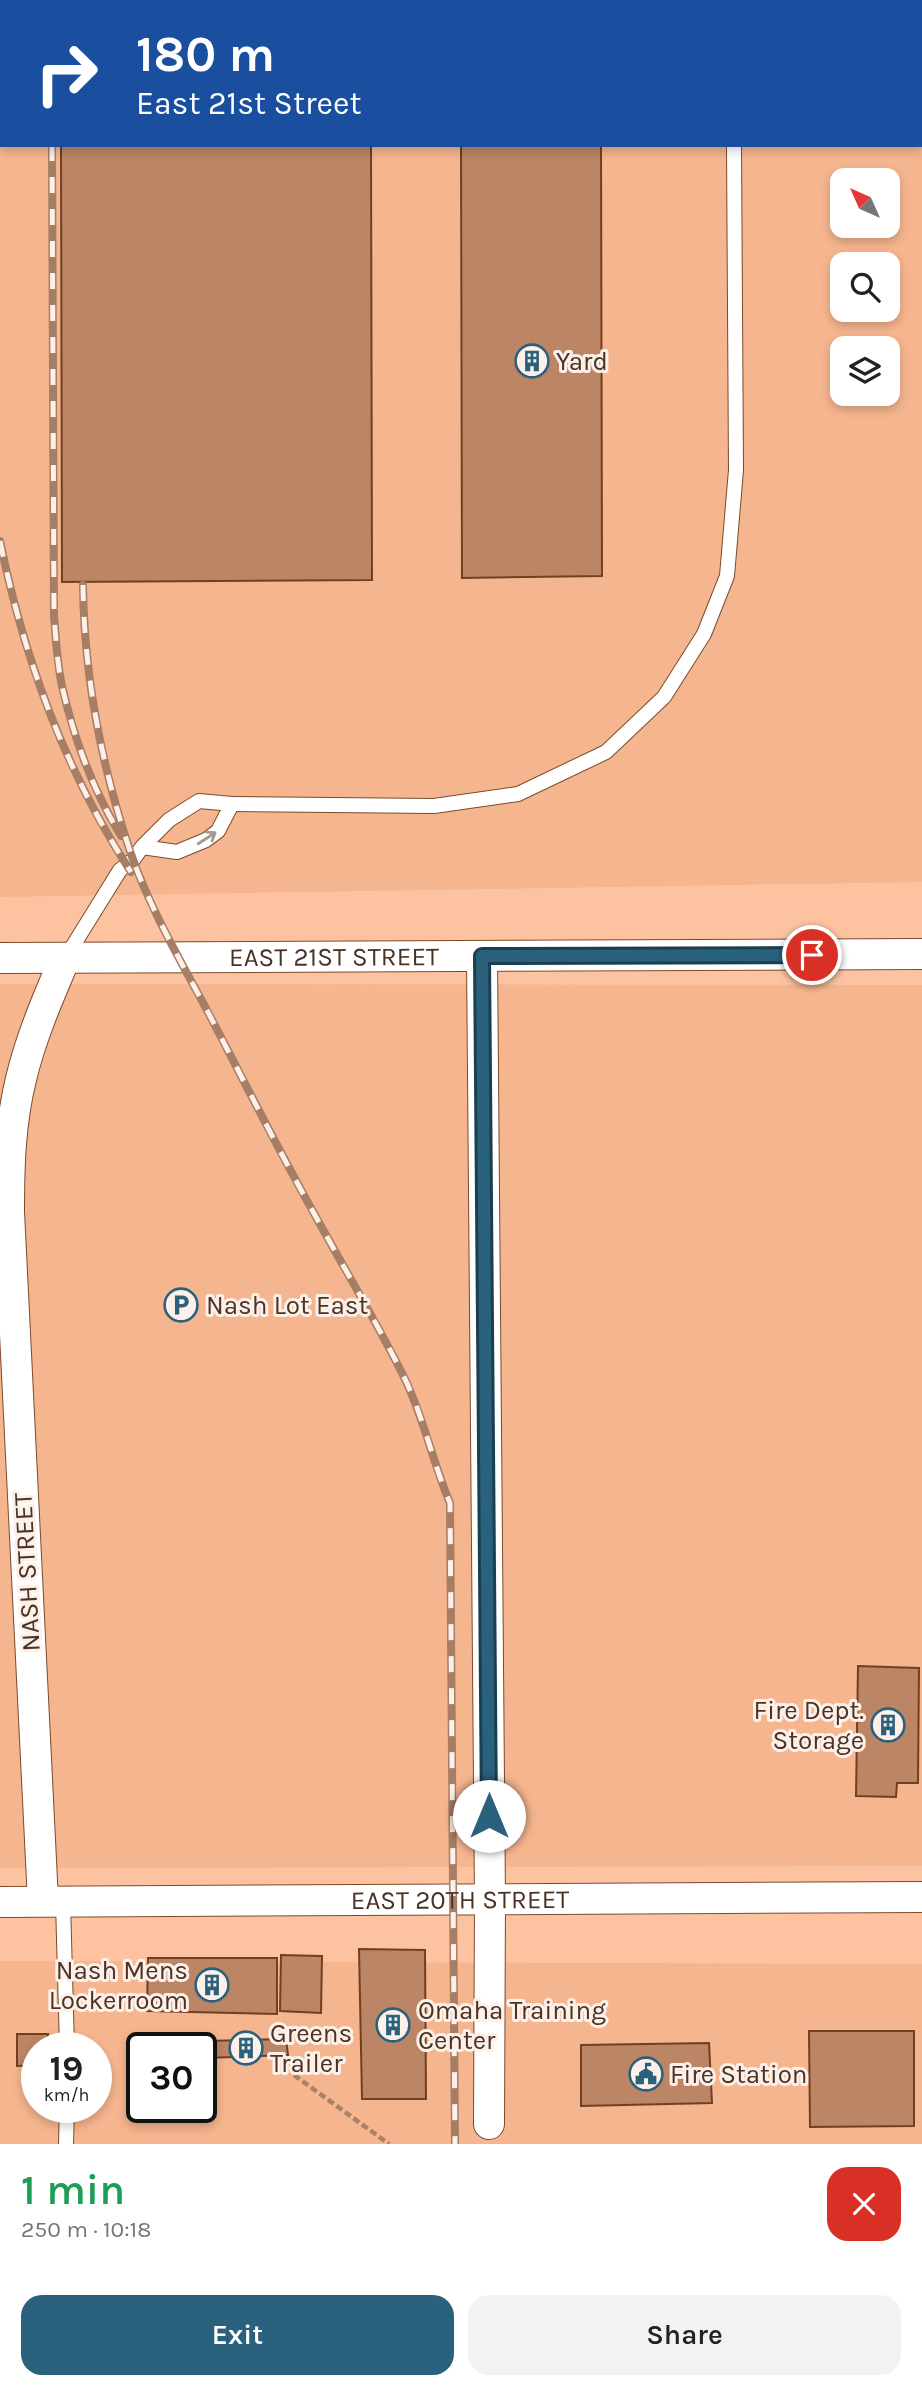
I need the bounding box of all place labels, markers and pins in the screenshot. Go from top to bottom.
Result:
building icon: Yard [513,342,551,380]
place label: Yard [556,346,608,377]
pin [782,925,842,985]
parking icon: Nash Lot East [162,1286,200,1324]
place label: Nash Lot East [206,1290,369,1321]
place label: Fire Dept. Storage [754,1695,864,1756]
building icon: Fire Dept. Storage [869,1706,907,1744]
place label: Nash Mens Lockerroom [49,1955,188,2016]
building icon: Nash Mens Lockerroom [193,1966,231,2004]
place label: Omaha Training Center [418,1995,606,2056]
building icon: Omaha Training Center [374,2006,412,2044]
place label: Greens Trailer [270,2018,352,2079]
building icon: Greens Trailer [227,2029,265,2067]
public building icon: Fire Station [627,2055,665,2093]
place label: Fire Station [670,2059,808,2090]

